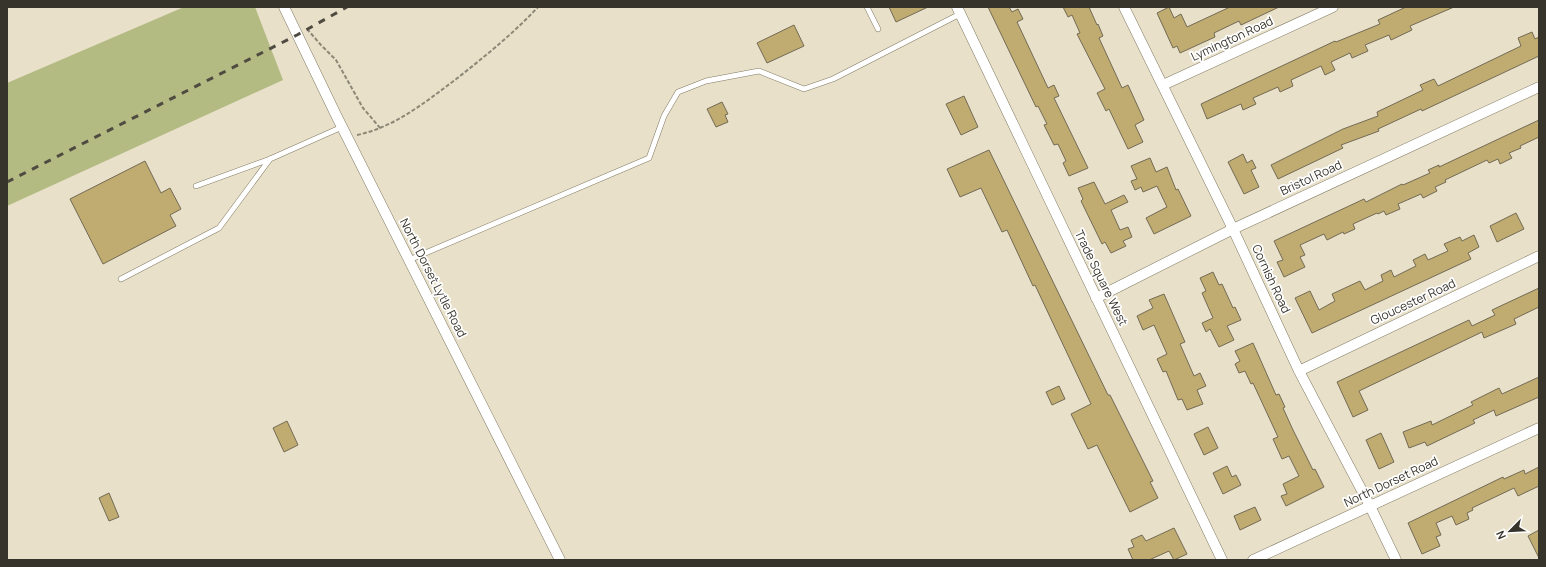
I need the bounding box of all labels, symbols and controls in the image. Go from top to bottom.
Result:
street label: Lymington Road [1188,12,1276,65]
street label: Bristol Road [1277,156,1344,199]
street label: North Dorset Lytle Road [396,215,471,340]
street label: Trade Square West [1071,227,1132,329]
street label: Cornish Road [1248,242,1295,316]
street label: Gloucester Road [1367,274,1458,329]
street label: North Dorset Road [1341,452,1441,511]
north arrow [1490,511,1530,551]
text: N [1492,529,1509,542]

